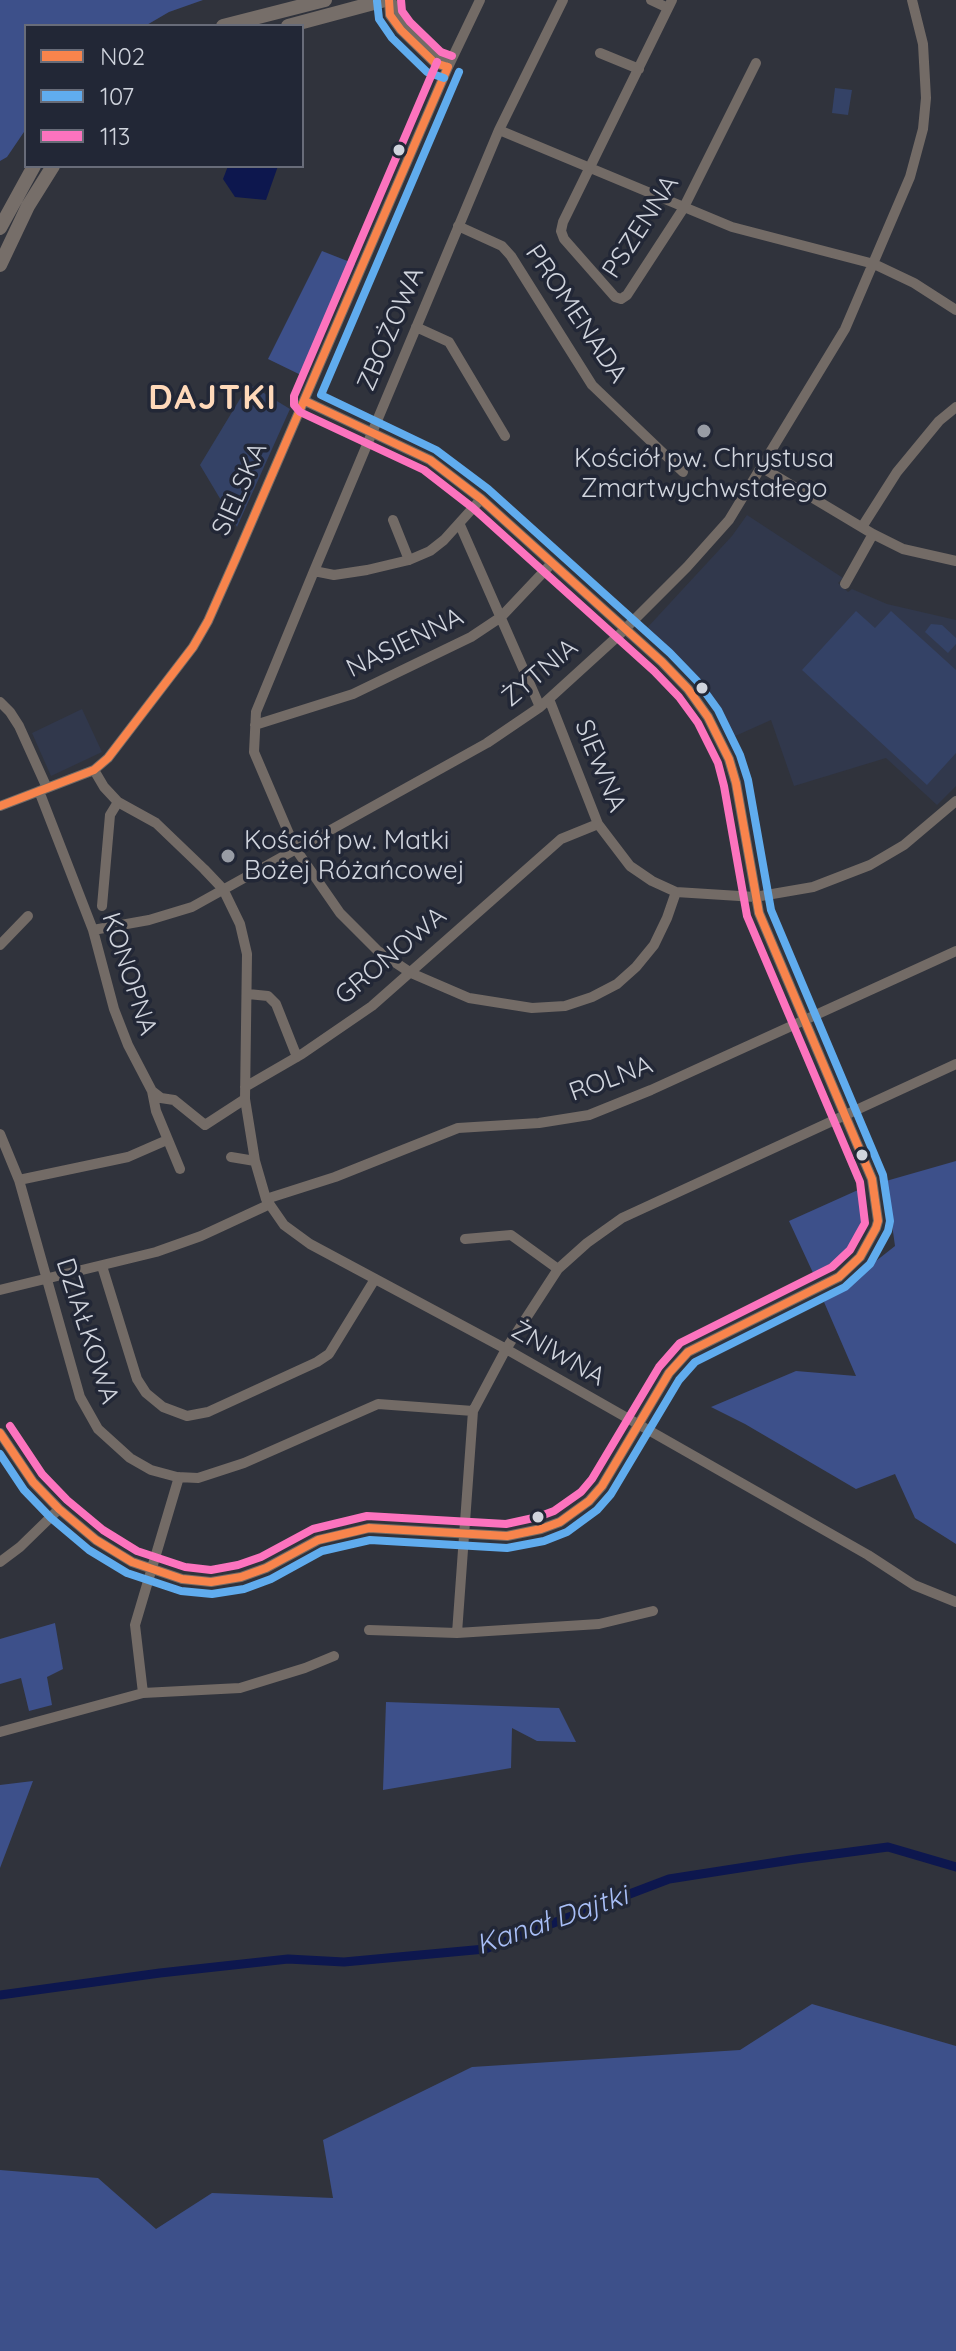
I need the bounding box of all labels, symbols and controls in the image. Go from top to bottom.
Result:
legend [24,24,304,168]
text: N02 [100,41,145,71]
text: 107 [100,81,134,111]
text: 113 [100,121,130,151]
unlabelled marker [391,142,407,158]
street label: PSZENNA [596,170,686,284]
street label: PROMENADA [518,239,634,389]
street label: ZBOŻOWA [351,262,431,396]
district label: DAJTKI [148,379,278,419]
marker: Kościół pw. Chrystusa Zmartwychwstałego [695,422,713,440]
street label: SIELSKA [206,438,274,540]
place label: Kościół pw. Chrystusa Zmartwychwstałego [574,443,834,504]
street label: NASIENNA [341,601,469,685]
street label: ŻYTNIA [496,632,584,714]
unlabelled marker [694,680,710,696]
street label: SIEWNA [567,715,633,817]
place label: Kościół pw. Matki Bożej Różańcowej [244,825,465,886]
marker: Kościół pw. Matki Bożej Różańcowej [219,847,237,865]
street label: GRONOWA [329,901,453,1011]
street label: KONOPNA [95,909,163,1039]
street label: ROLNA [565,1050,657,1108]
unlabelled marker [854,1147,870,1163]
street label: DZIAŁKOWA [49,1254,125,1408]
street label: ŻNIWNA [506,1315,610,1393]
unlabelled marker [530,1509,546,1525]
water label: Kanał Dajtki [472,1879,632,1963]

